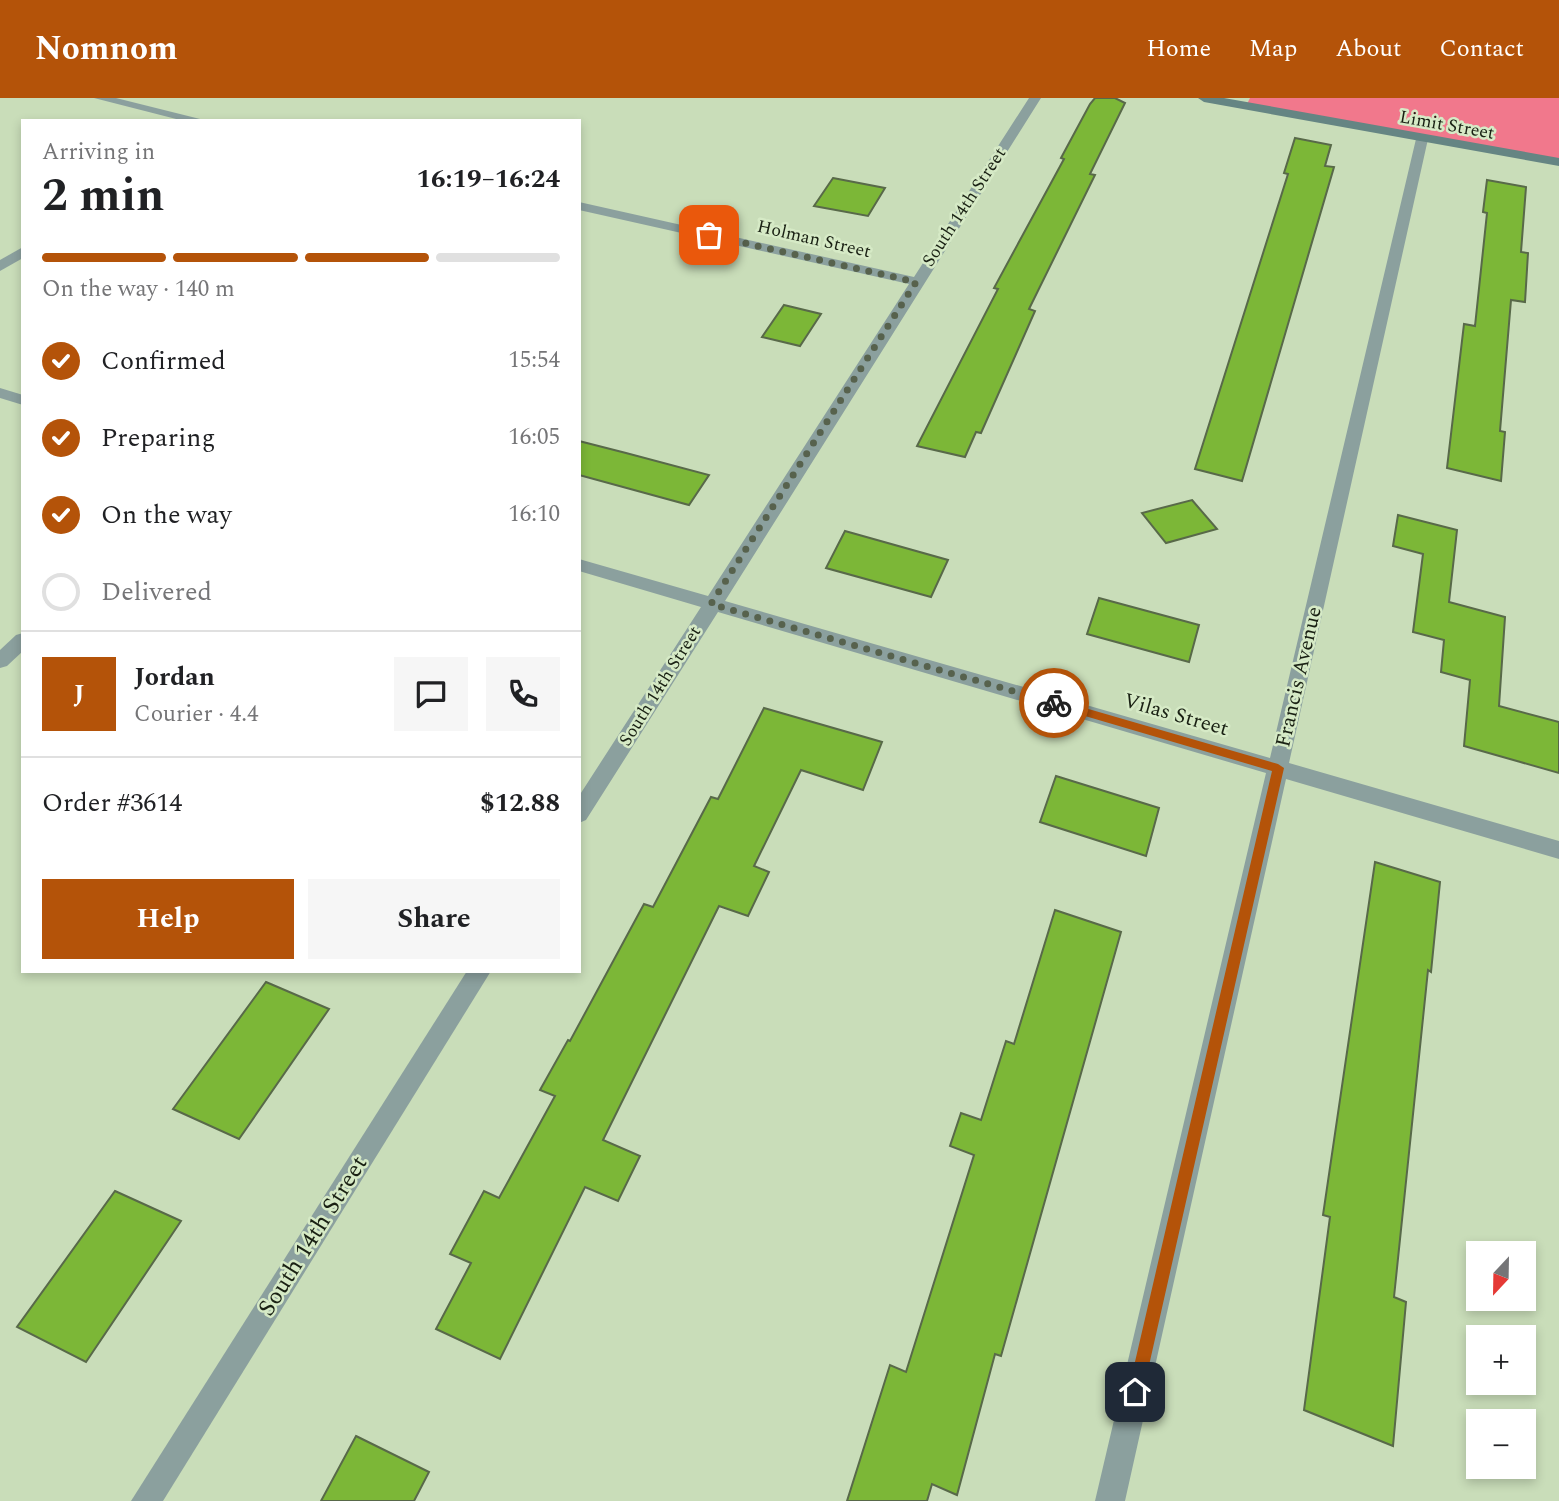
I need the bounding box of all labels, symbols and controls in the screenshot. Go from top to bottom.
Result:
text: Nomnom [35,24,178,74]
text: Home [1146,31,1211,67]
text: Map [1249,31,1297,67]
text: About [1335,31,1401,67]
text: Contact [1439,31,1524,67]
street label: Limit Street [1397,103,1497,147]
text: Arriving in [42,135,155,170]
street label: South 14th Street [915,142,1013,272]
text: 16:19–16:24 [416,159,560,199]
text: 2 min [42,161,164,231]
pin [679,205,739,265]
street label: Holman Street [754,213,874,265]
icon: bag [690,216,728,254]
text: On the way · 140 m [42,272,235,307]
text: Confirmed [101,341,226,381]
icon: check [42,342,80,380]
text: 15:54 [508,343,560,378]
text: Preparing [101,418,215,458]
icon: check [42,419,80,457]
text: 16:05 [508,420,560,455]
text: On the way [101,495,232,535]
icon: check [42,496,80,534]
text: 16:10 [508,497,560,532]
text: Delivered [101,572,212,612]
street label: Francis Avenue [1267,603,1331,751]
street label: South 14th Street [612,620,708,752]
text: Jordan [134,657,215,697]
button: chat [394,657,468,731]
button: phone [486,657,560,731]
courier [1019,668,1089,738]
text: J [73,674,85,714]
icon: bike [1035,684,1073,722]
street label: Vilas Street [1120,685,1232,745]
text: Courier · 4.4 [134,697,259,732]
text: Order #3614 [42,783,182,823]
text: $12.88 [480,783,560,823]
button: Help [42,879,294,959]
button: Share [308,879,560,959]
street label: South 14th Street [249,1149,377,1323]
north arrow [1466,1241,1536,1311]
map controls [1466,1241,1536,1479]
button: + [1466,1325,1536,1395]
pin [1105,1362,1165,1422]
icon: home [1116,1373,1154,1411]
button: − [1466,1409,1536,1479]

